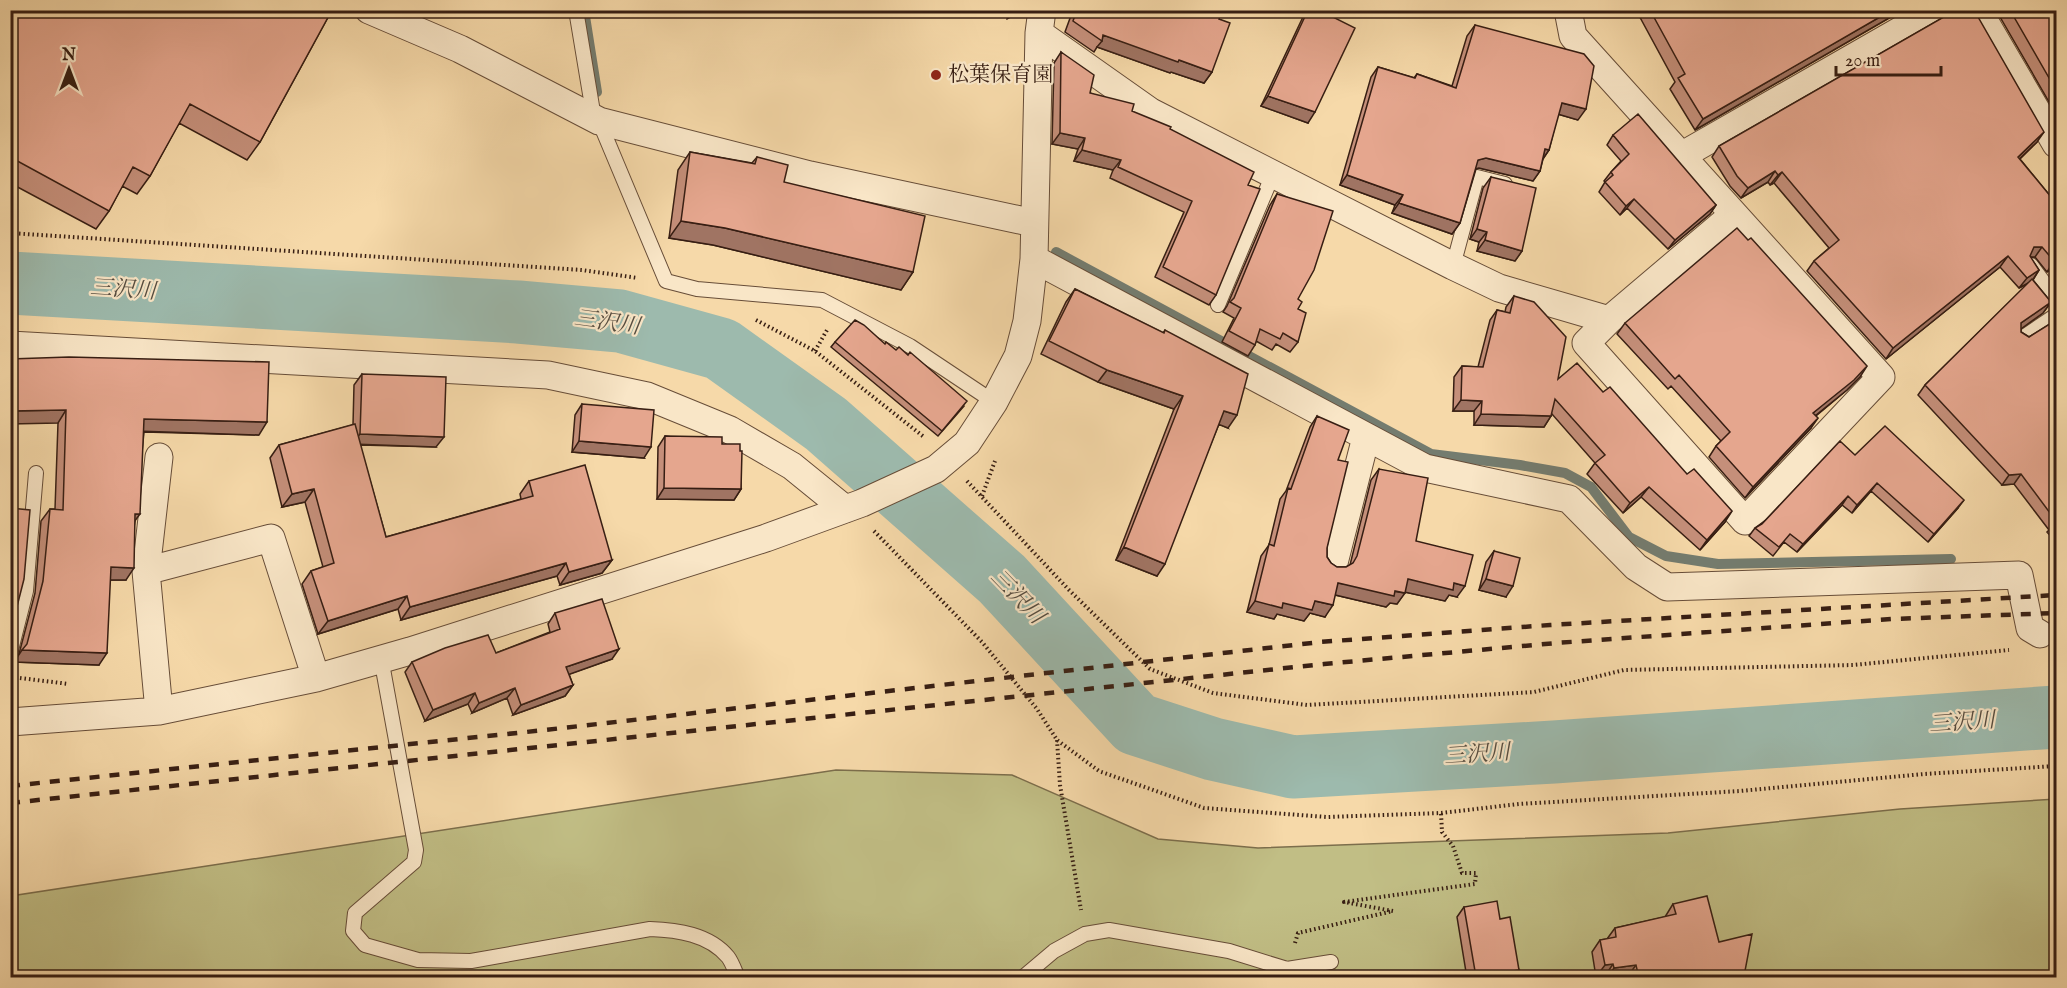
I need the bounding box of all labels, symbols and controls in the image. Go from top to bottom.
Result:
north arrow [39,39,99,99]
scale bar [1836,39,1941,77]
text: N [61,46,76,66]
text: 20 m [1845,50,1880,73]
place label: 松葉保育園 [948,62,1053,89]
marker: 松葉保育園 [929,68,943,82]
water label: 三沢川 [89,274,159,306]
water label: 三沢川 [572,305,644,342]
water label: 三沢川 [984,564,1051,632]
water label: 三沢川 [1928,707,1998,739]
water label: 三沢川 [1443,739,1513,771]

